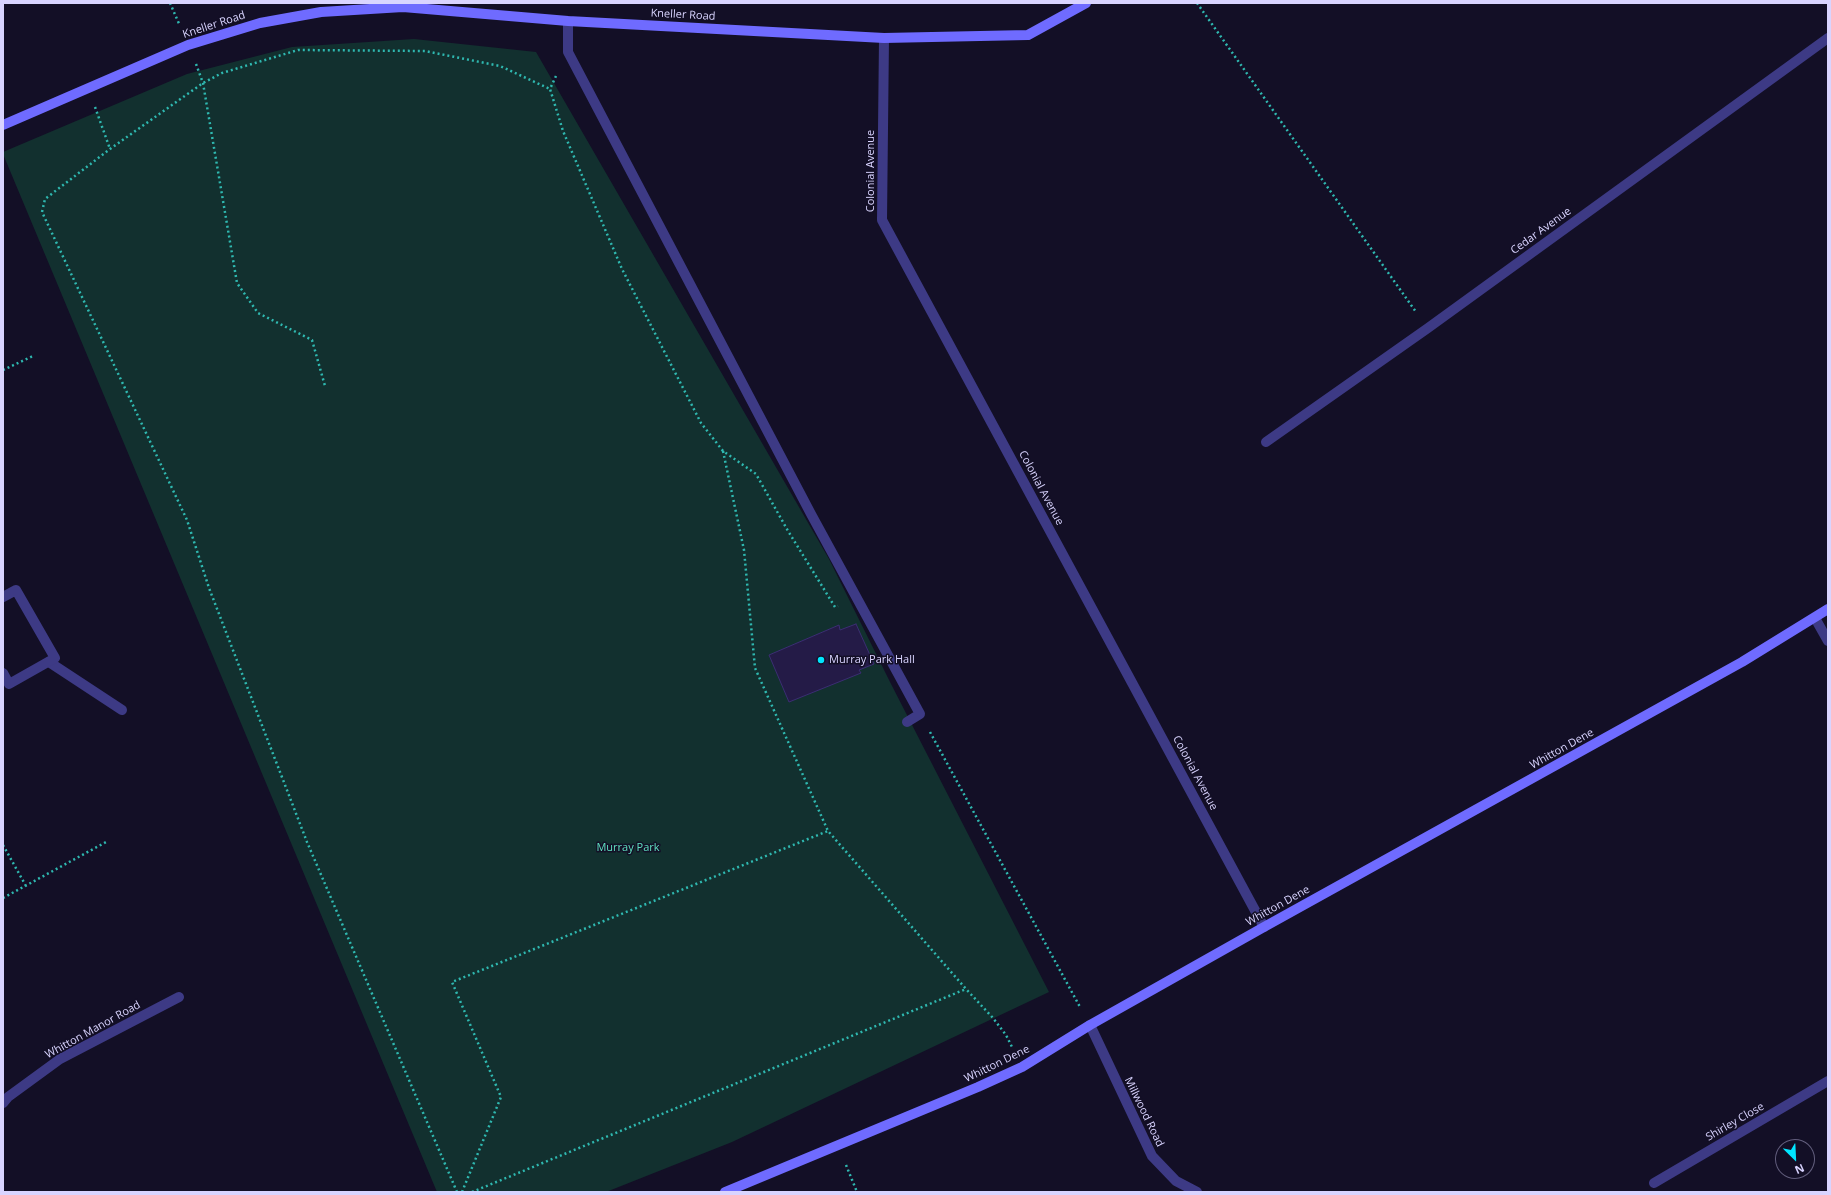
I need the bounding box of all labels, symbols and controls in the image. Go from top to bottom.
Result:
street label: Kneller Road [650,7,716,23]
street label: Kneller Road [181,9,247,41]
street label: Colonial Avenue [864,130,878,212]
street label: Cedar Avenue [1508,205,1574,257]
street label: Colonial Avenue [1016,448,1066,528]
place label: Murray Park Hall [829,653,915,667]
marker: Murray Park Hall [816,655,826,665]
street label: Whitton Dene [1528,726,1596,772]
street label: Colonial Avenue [1170,733,1220,813]
park label: Murray Park [596,841,660,855]
street label: Whitton Dene [1244,883,1312,929]
street label: Whitton Manor Road [43,998,143,1062]
street label: Whitton Dene [962,1043,1032,1085]
street label: Millwood Road [1121,1075,1167,1149]
street label: Shirley Close [1704,1100,1766,1144]
north arrow [1775,1139,1815,1179]
text: N [1793,1161,1807,1178]

